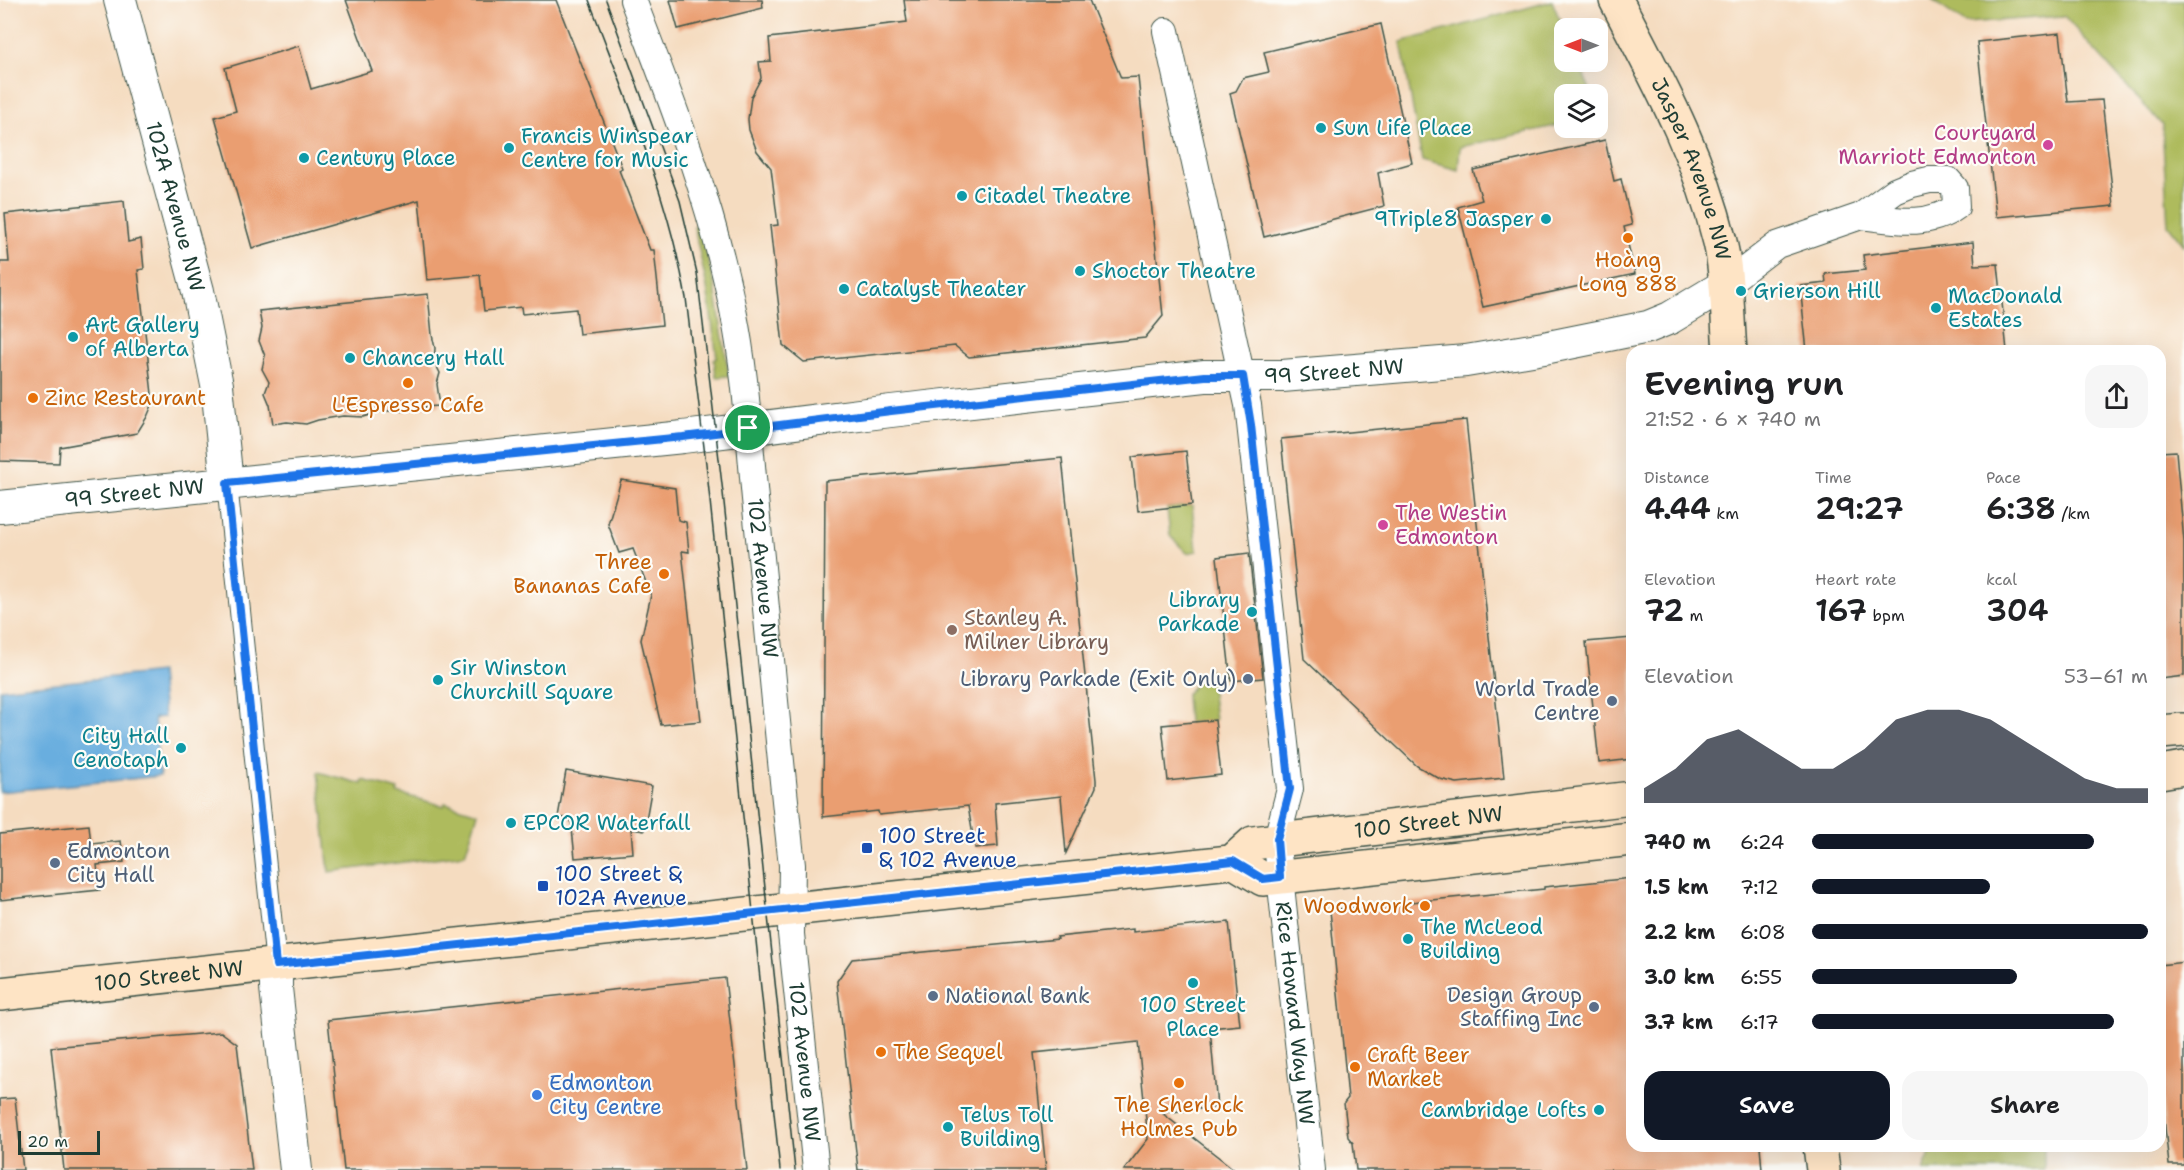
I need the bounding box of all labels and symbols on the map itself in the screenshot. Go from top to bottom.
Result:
north arrow [1554,18,1608,72]
street label: Jasper Avenue NW [1645,73,1737,263]
place label: Sun Life Place [1333,114,1472,142]
street label: 102A Avenue NW [139,118,212,295]
place label: Courtyard Marriott Edmonton [1838,119,2036,171]
marker: Sun Life Place [1314,121,1328,135]
place label: Francis Winspear Centre for Music [521,122,694,174]
marker: Courtyard Marriott Edmonton [2041,138,2055,152]
marker: Francis Winspear Centre for Music [502,141,516,155]
place label: Century Place [316,144,456,172]
marker: Century Place [297,151,311,165]
place label: Citadel Theatre [974,182,1131,210]
marker: Citadel Theatre [955,189,969,203]
place label: 9Triple8 Jasper [1374,205,1534,233]
marker: 9Triple8 Jasper [1539,212,1553,226]
marker: Hoàng Long 888 [1621,231,1635,245]
place label: Hoàng Long 888 [1578,246,1678,298]
place label: Shoctor Theatre [1092,257,1256,285]
marker: Shoctor Theatre [1073,264,1087,278]
place label: Catalyst Theater [856,275,1027,303]
place label: Grierson Hill [1753,277,1881,305]
marker: Catalyst Theater [837,282,851,296]
place label: MacDonald Estates [1948,282,2062,334]
marker: Grierson Hill [1734,284,1748,298]
marker: MacDonald Estates [1929,301,1943,315]
place label: Art Gallery of Alberta [85,311,200,363]
marker: Art Gallery of Alberta [66,330,80,344]
place label: Chancery Hall [362,344,505,372]
marker: Chancery Hall [343,351,357,365]
street label: 99 Street NW [1263,352,1405,390]
marker: L'Espresso Cafe [401,376,415,390]
place label: Zinc Restaurant [45,384,206,412]
marker: Zinc Restaurant [26,391,40,405]
place label: L'Espresso Cafe [332,391,484,419]
pin [722,402,773,453]
street label: 99 Street NW [63,472,206,514]
street label: 102 Avenue NW [741,497,785,659]
place label: The Westin Edmonton [1395,499,1507,551]
marker: The Westin Edmonton [1376,518,1390,532]
place label: Three Bananas Cafe [513,548,652,600]
marker: Three Bananas Cafe [657,567,671,581]
place label: Library Parkade [1158,586,1240,638]
place label: Stanley A. Milner Library [964,604,1109,656]
marker: Library Parkade [1245,605,1259,619]
marker: Stanley A. Milner Library [945,623,959,637]
place label: Sir Winston Churchill Square [450,654,614,706]
place label: Library Parkade (Exit Only) [960,665,1236,693]
marker: Library Parkade (Exit Only) [1241,672,1255,686]
marker: Sir Winston Churchill Square [431,673,445,687]
place label: World Trade Centre [1475,675,1600,727]
marker: World Trade Centre [1605,694,1619,708]
place label: City Hall Cenotaph [73,722,170,774]
marker: City Hall Cenotaph [174,741,188,755]
street label: 100 Street NW [1353,799,1505,845]
place label: EPCOR Waterfall [523,809,691,837]
marker: EPCOR Waterfall [504,816,518,830]
place label: 100 Street & 102 Avenue [879,822,1017,874]
place label: Edmonton City Hall [67,837,170,889]
marker: 100 Street & 102 Avenue [860,841,874,855]
marker: Edmonton City Hall [48,856,62,870]
place label: 100 Street & 102A Avenue [555,860,687,912]
marker: 100 Street & 102A Avenue [536,879,550,893]
place label: Woodwork [1303,892,1413,920]
marker: Woodwork [1418,899,1432,913]
street label: Rice Howard Way NW [1269,900,1321,1126]
place label: The McLeod Building [1420,913,1543,965]
marker: The McLeod Building [1401,932,1415,946]
street label: 100 Street NW [93,954,245,998]
marker: 100 Street Place [1186,976,1200,990]
street label: 102 Avenue NW [782,980,827,1143]
place label: Design Group Staffing Inc [1447,981,1582,1033]
place label: National Bank [945,982,1090,1010]
marker: National Bank [926,989,940,1003]
place label: 100 Street Place [1140,991,1246,1043]
marker: Design Group Staffing Inc [1587,1000,1601,1014]
place label: The Sequel [893,1038,1003,1066]
place label: Craft Beer Market [1367,1041,1470,1093]
marker: The Sequel [874,1045,888,1059]
marker: Craft Beer Market [1348,1060,1362,1074]
place label: Edmonton City Centre [549,1069,662,1121]
marker: The Sherlock Holmes Pub [1172,1076,1186,1090]
marker: Edmonton City Centre [530,1088,544,1102]
place label: The Sherlock Holmes Pub [1114,1091,1244,1143]
place label: Cambridge Lofts [1421,1096,1587,1124]
place label: Telus Toll Building [960,1101,1054,1153]
marker: Cambridge Lofts [1592,1103,1606,1117]
marker: Telus Toll Building [941,1120,955,1134]
scale bar [18,1128,100,1156]

